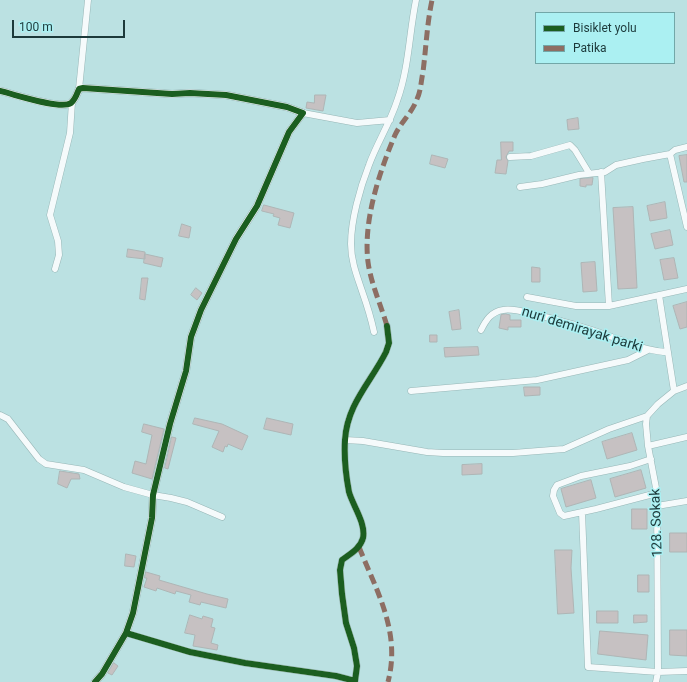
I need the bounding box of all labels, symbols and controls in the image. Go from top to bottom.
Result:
scale bar [14,12,127,38]
legend [535,12,675,64]
text: 100 m [19,20,53,34]
text: Bisiklet yolu [573,21,637,35]
text: Patika [573,41,607,55]
street label: nuri demirayak parki [520,304,644,356]
street label: 128. Sokak [647,488,667,558]

